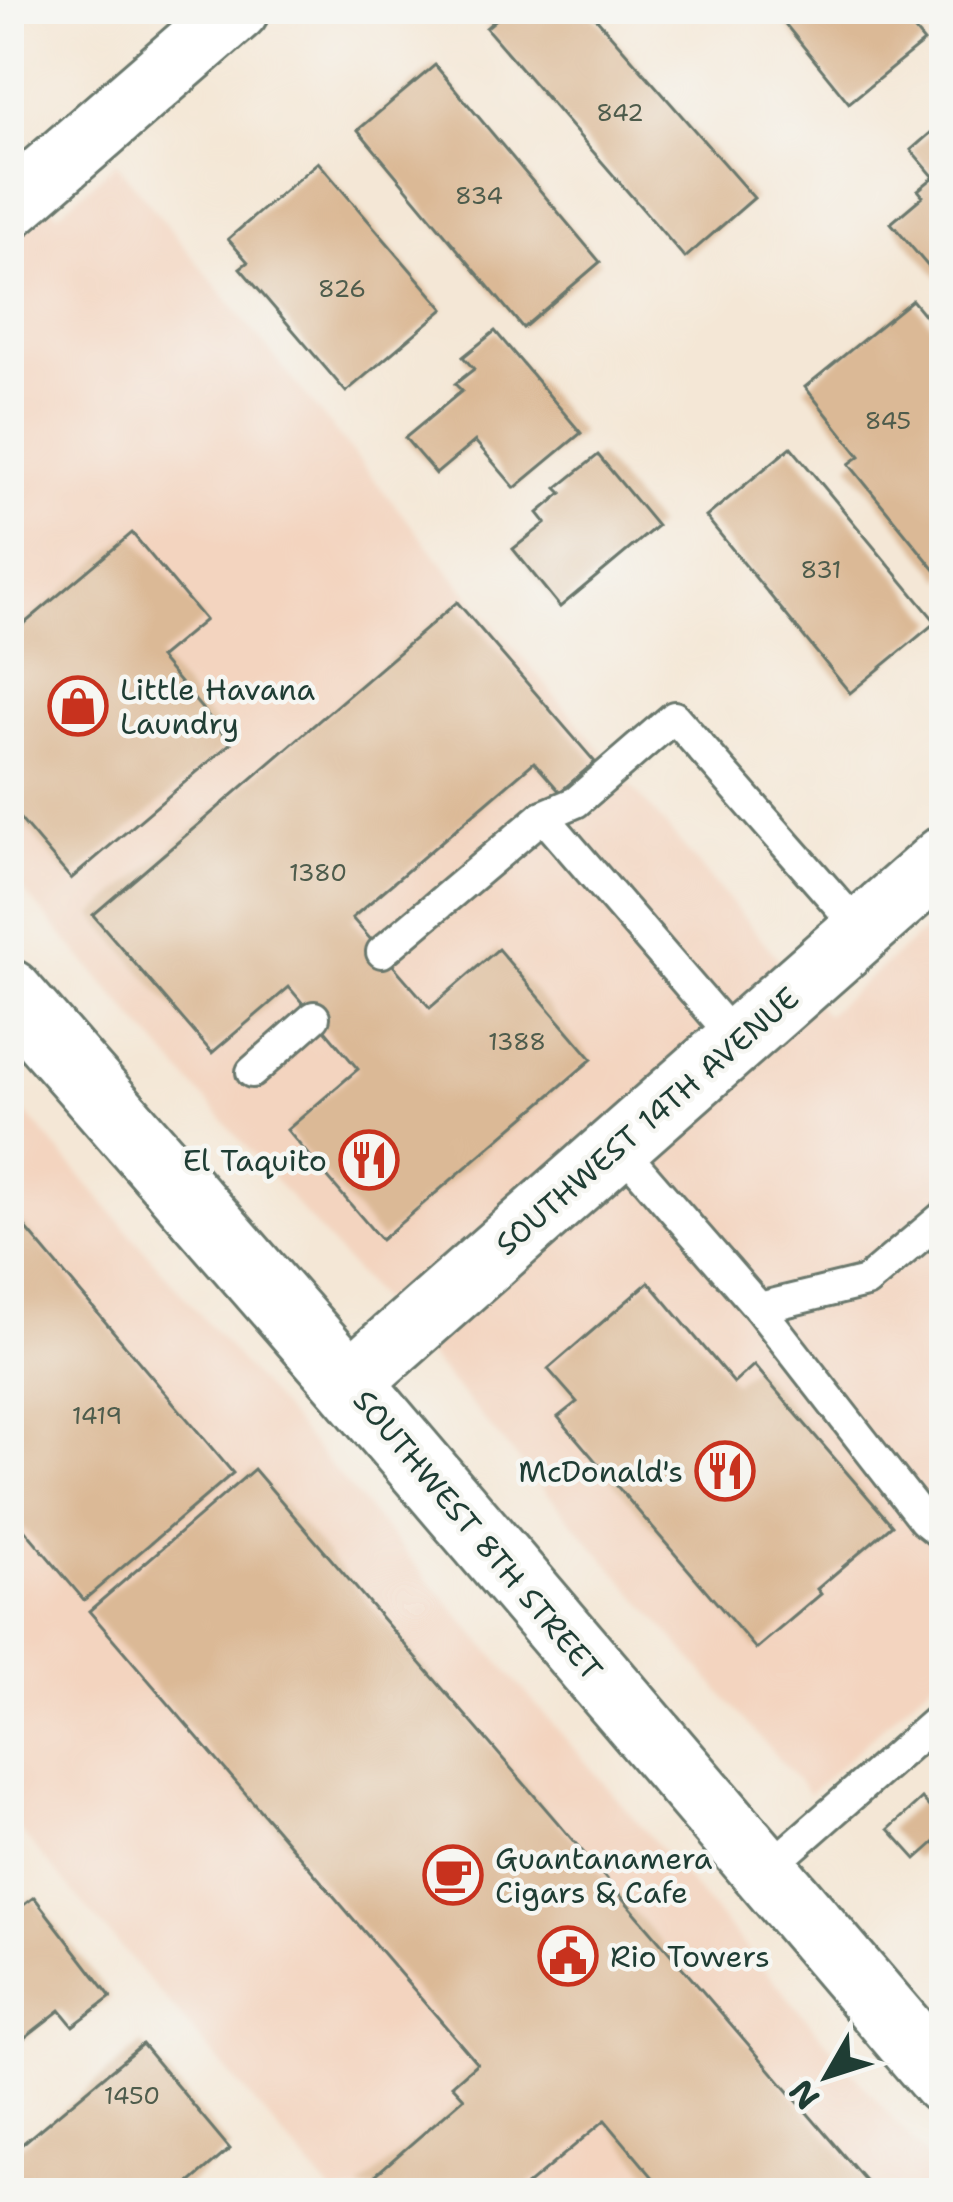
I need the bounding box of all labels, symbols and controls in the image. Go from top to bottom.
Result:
house number: 842 [596,97,644,129]
house number: 834 [455,180,503,212]
house number: 826 [318,273,366,305]
house number: 845 [865,405,911,437]
house number: 831 [800,554,842,586]
place label: Little Havana Laundry [120,669,316,744]
shop icon: Little Havana Laundry [47,675,109,737]
house number: 1380 [289,857,347,889]
street label: SOUTHWEST 14TH AVENUE [486,978,808,1264]
house number: 1388 [488,1026,546,1058]
restaurant icon: El Taquito [338,1129,400,1191]
place label: El Taquito [183,1140,327,1181]
street label: SOUTHWEST 8TH STREET [344,1381,612,1689]
house number: 1419 [72,1400,122,1432]
restaurant icon: McDonald's [694,1440,756,1502]
place label: McDonald's [518,1451,683,1492]
place label: Guantanamera Cigars & Cafe [495,1838,713,1913]
cafe icon: Guantanamera Cigars & Cafe [422,1844,484,1906]
public building icon: Rio Towers [537,1925,599,1987]
place label: Rio Towers [610,1936,770,1977]
north arrow [767,2016,887,2136]
text: N [778,2070,830,2119]
house number: 1450 [104,2080,160,2112]

